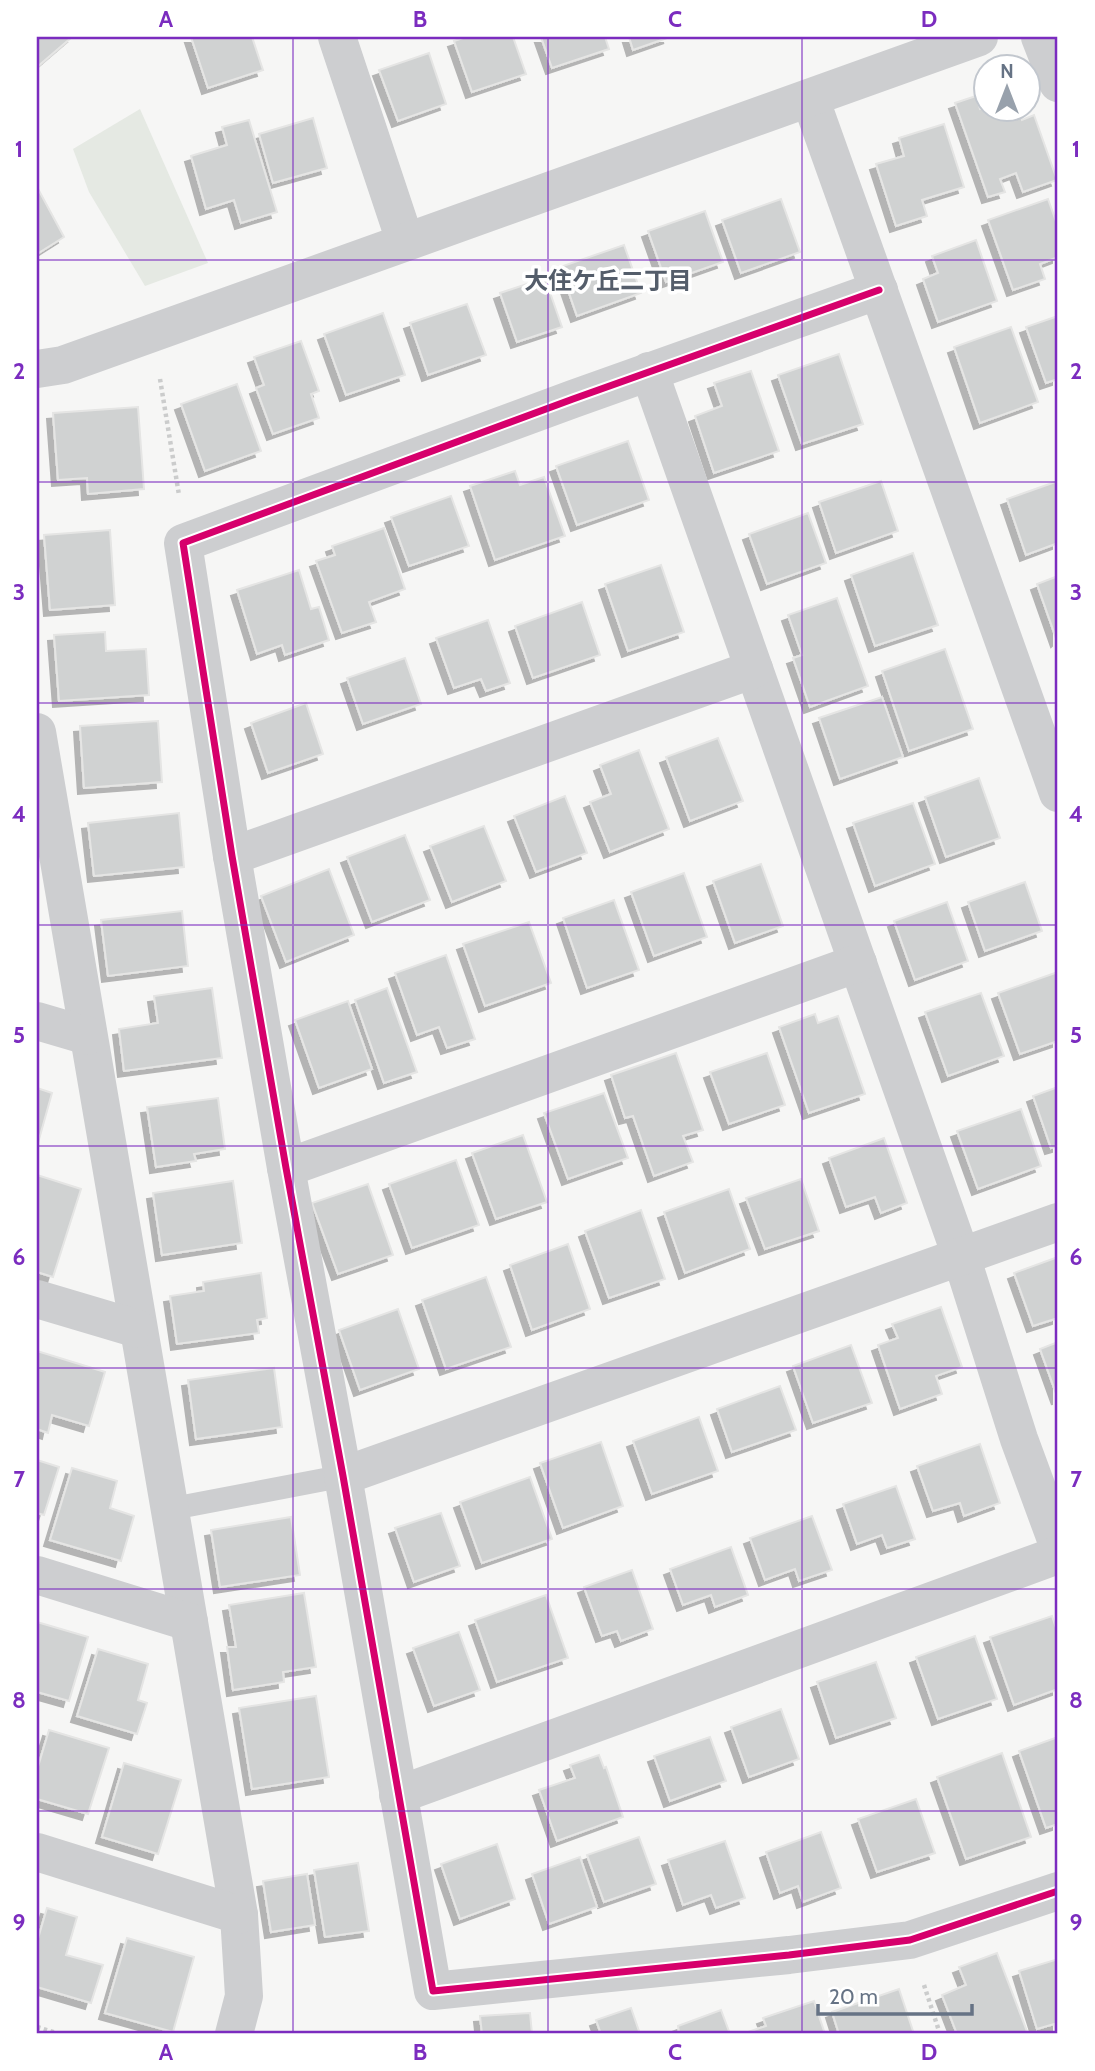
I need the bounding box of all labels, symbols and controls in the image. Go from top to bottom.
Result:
text: A [159,5,174,33]
text: B [413,5,427,33]
text: C [668,5,682,33]
text: D [921,5,937,33]
north arrow [972,52,1042,122]
text: N [1000,60,1014,83]
text: 1 [15,135,23,163]
text: 1 [1072,135,1080,163]
district label: 大住ケ丘二丁目 [524,266,692,295]
text: 2 [13,357,25,385]
text: 2 [1070,357,1082,385]
text: 3 [13,578,25,606]
text: 3 [1070,578,1082,606]
text: 4 [12,800,26,828]
text: 4 [1069,800,1083,828]
text: 5 [13,1021,25,1049]
text: 5 [1070,1021,1082,1049]
text: 6 [13,1243,25,1271]
text: 6 [1070,1243,1082,1271]
text: 7 [13,1465,25,1493]
text: 7 [1070,1465,1082,1493]
text: 8 [12,1686,26,1714]
text: 8 [1069,1686,1083,1714]
text: 9 [13,1908,25,1936]
text: 9 [1070,1908,1082,1936]
scale bar [818,1973,972,2017]
text: 20 m [829,1984,878,2009]
text: A [159,2038,174,2066]
text: B [413,2038,427,2066]
text: C [668,2038,682,2066]
text: D [921,2038,937,2066]

